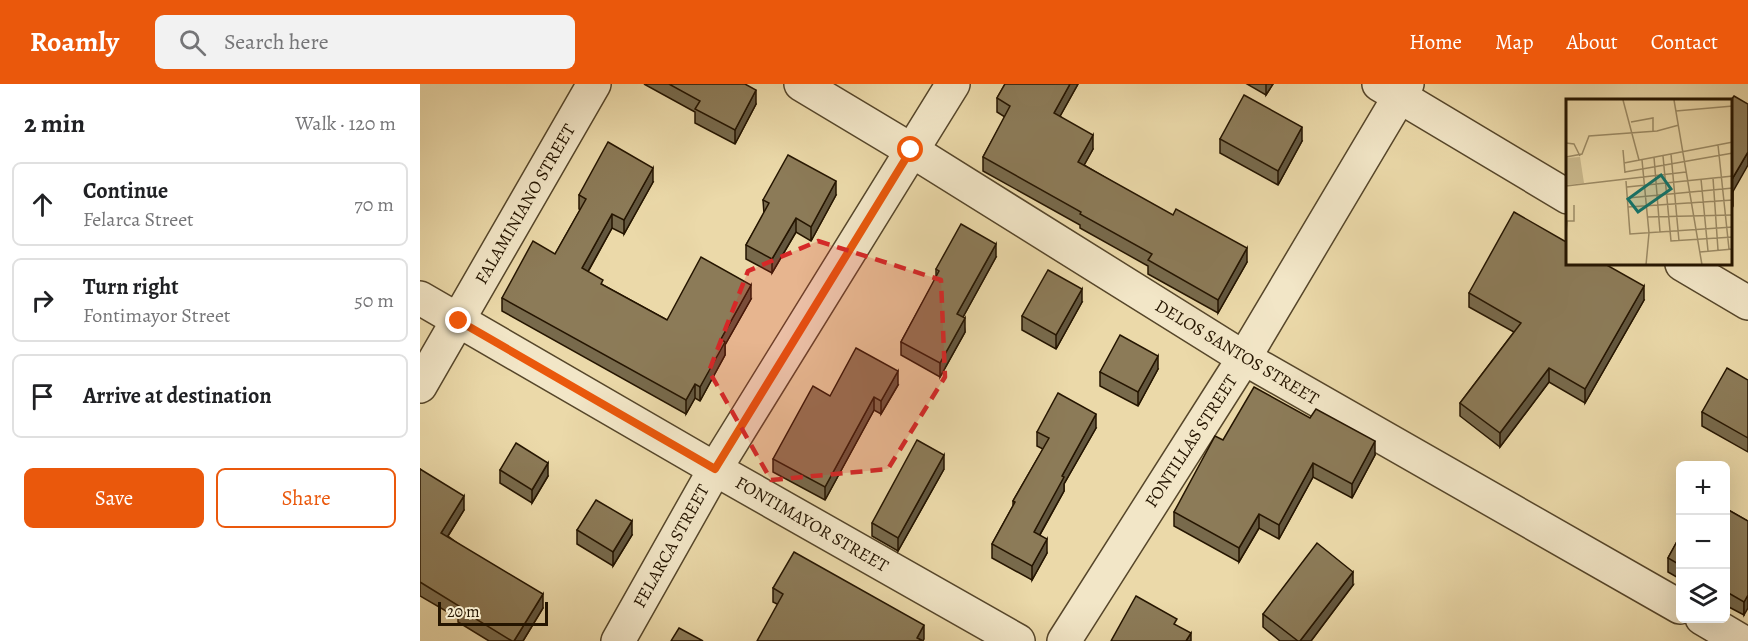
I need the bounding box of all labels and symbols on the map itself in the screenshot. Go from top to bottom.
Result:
inset map [1566,99,1733,266]
street label: FALAMINIANO STREET [469,119,581,289]
route start [897,136,923,162]
street label: DELOS SANTOS STREET [1151,293,1324,411]
route end [445,307,471,333]
street label: FONTILLAS STREET [1139,370,1243,512]
street label: FONTIMAYOR STREET [731,470,893,578]
street label: FELARCA STREET [627,480,715,612]
scale bar [438,599,548,626]

